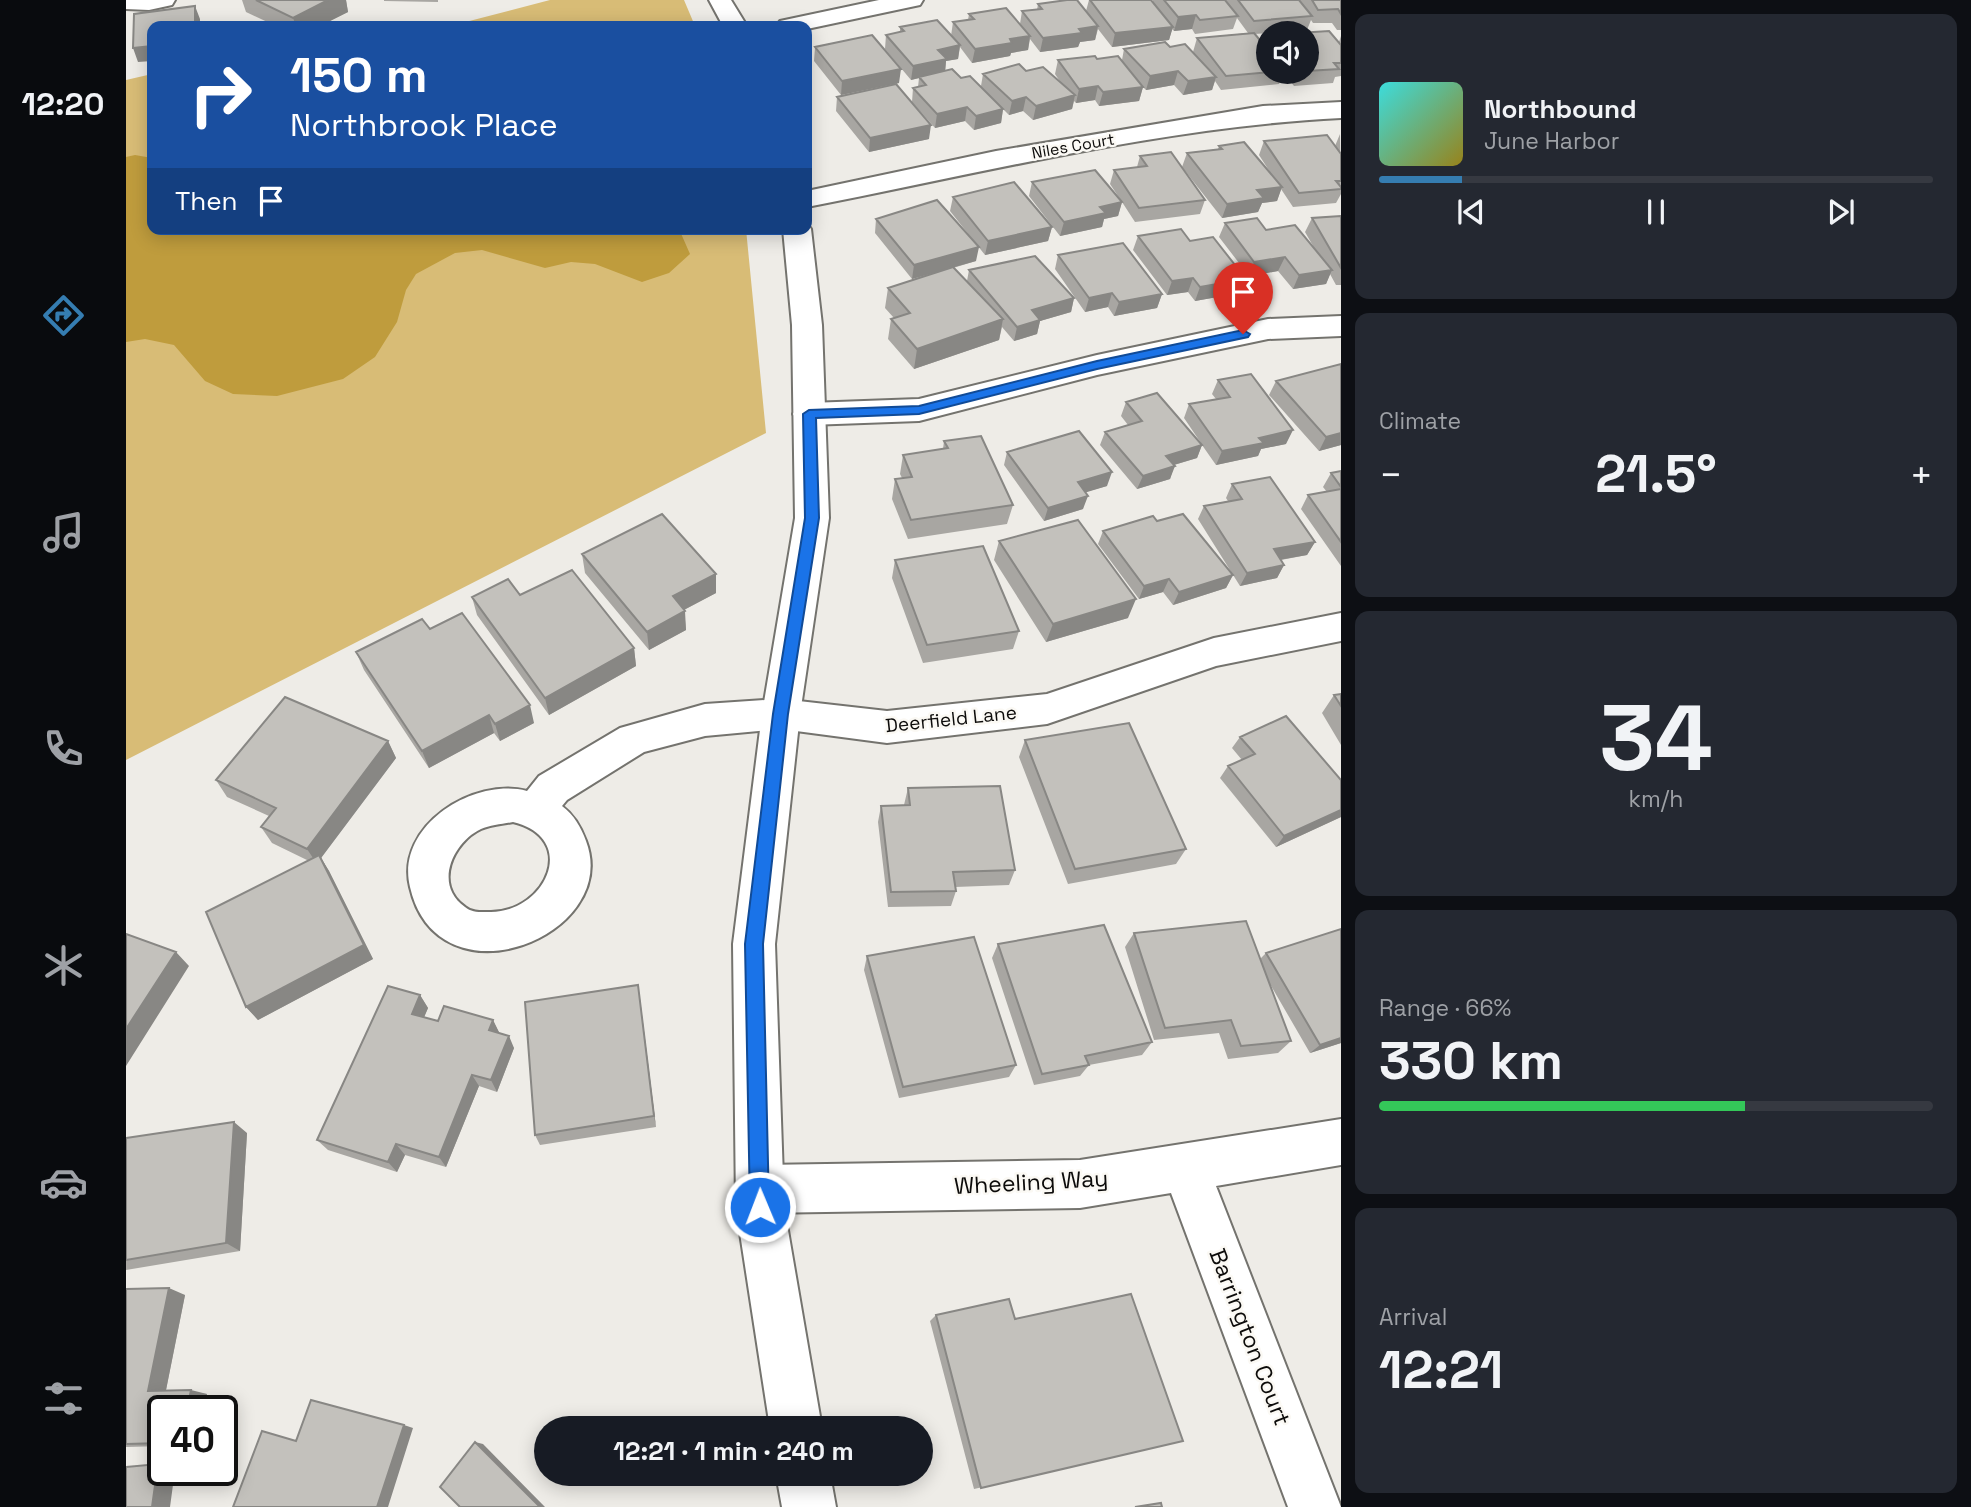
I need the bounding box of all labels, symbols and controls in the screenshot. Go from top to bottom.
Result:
map controls [1256,21,1319,84]
button: sound [1256,21,1319,84]
text: 150 m [290,44,428,106]
icon: right [175,49,266,140]
text: 12:20 [22,84,104,124]
text: Northbound [1484,92,1637,126]
text: Northbrook Place [290,105,558,145]
text: June Harbor [1484,126,1619,156]
street label: Niles Court [1030,128,1116,164]
icon: arrive [252,182,290,220]
text: Then [175,184,238,218]
icon: previous [1452,193,1490,231]
icon: pause [1637,193,1675,231]
icon: next [1822,193,1860,231]
pin [1213,262,1273,334]
icon: arrive [1224,273,1262,311]
icon: directions [39,291,88,340]
text: Climate [1379,406,1461,436]
text: 21.5° [1595,441,1717,507]
text: − [1379,451,1403,499]
text: + [1909,451,1933,499]
icon: music [39,508,88,557]
text: 34 [1599,680,1713,797]
street label: Deerfield Lane [884,700,1018,738]
icon: phone [39,724,88,773]
text: km/h [1629,784,1683,814]
icon: climate [39,941,88,990]
text: Range · 66% [1379,993,1511,1023]
text: 330 km [1379,1028,1563,1094]
icon: car [39,1158,88,1207]
street label: Wheeling Way [953,1163,1109,1201]
position arrow [723,1170,797,1244]
street label: Barrington Court [1202,1244,1298,1430]
text: Arrival [1379,1302,1447,1332]
text: 12:21 [1379,1337,1503,1403]
icon: filters [39,1374,88,1423]
speed limit sign: 40 [147,1395,238,1486]
text: 12:21 · 1 min · 240 m [613,1434,854,1468]

